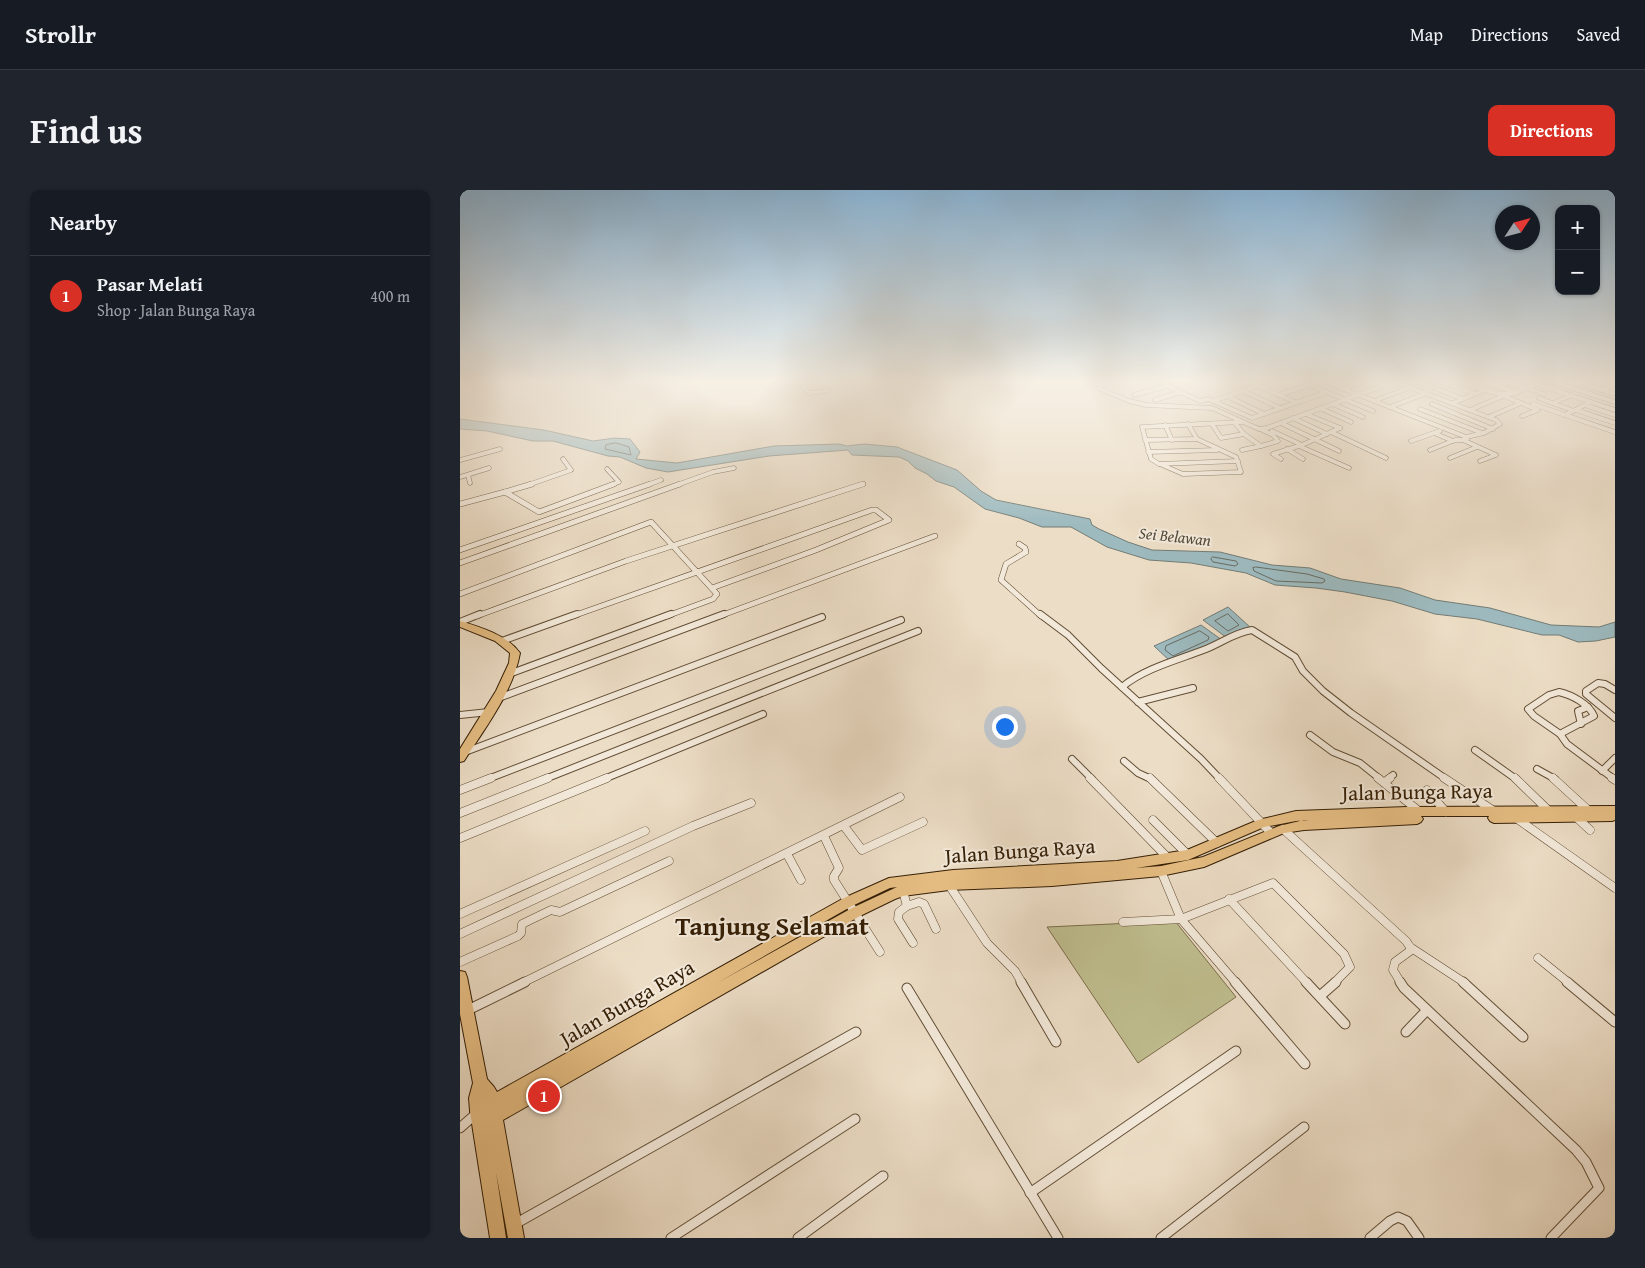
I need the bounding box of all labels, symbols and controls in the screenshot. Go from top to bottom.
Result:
text: Strollr [25,17,96,52]
text: Map [1410,21,1443,48]
text: Directions [1471,21,1548,48]
text: Saved [1576,21,1620,48]
text: Find us [30,105,143,156]
button: Directions [1488,105,1615,156]
north arrow [1495,205,1540,250]
map controls [1555,205,1600,295]
button: + [1555,205,1600,250]
text: Nearby [50,207,117,238]
button: − [1555,250,1600,295]
text: Pasar Melati [97,270,203,298]
text: 1 [62,284,70,308]
text: 400 m [370,284,410,308]
text: Shop · Jalan Bunga Raya [97,298,255,322]
water label: Sei Belawan [1138,520,1212,552]
your location [992,714,1018,740]
street label: Jalan Bunga Raya [1338,775,1493,808]
street label: Jalan Bunga Raya [941,830,1096,871]
district label: Tanjung Selamat [675,906,869,945]
street label: Jalan Bunga Raya [551,951,700,1055]
pin: 1 [528,1077,560,1115]

